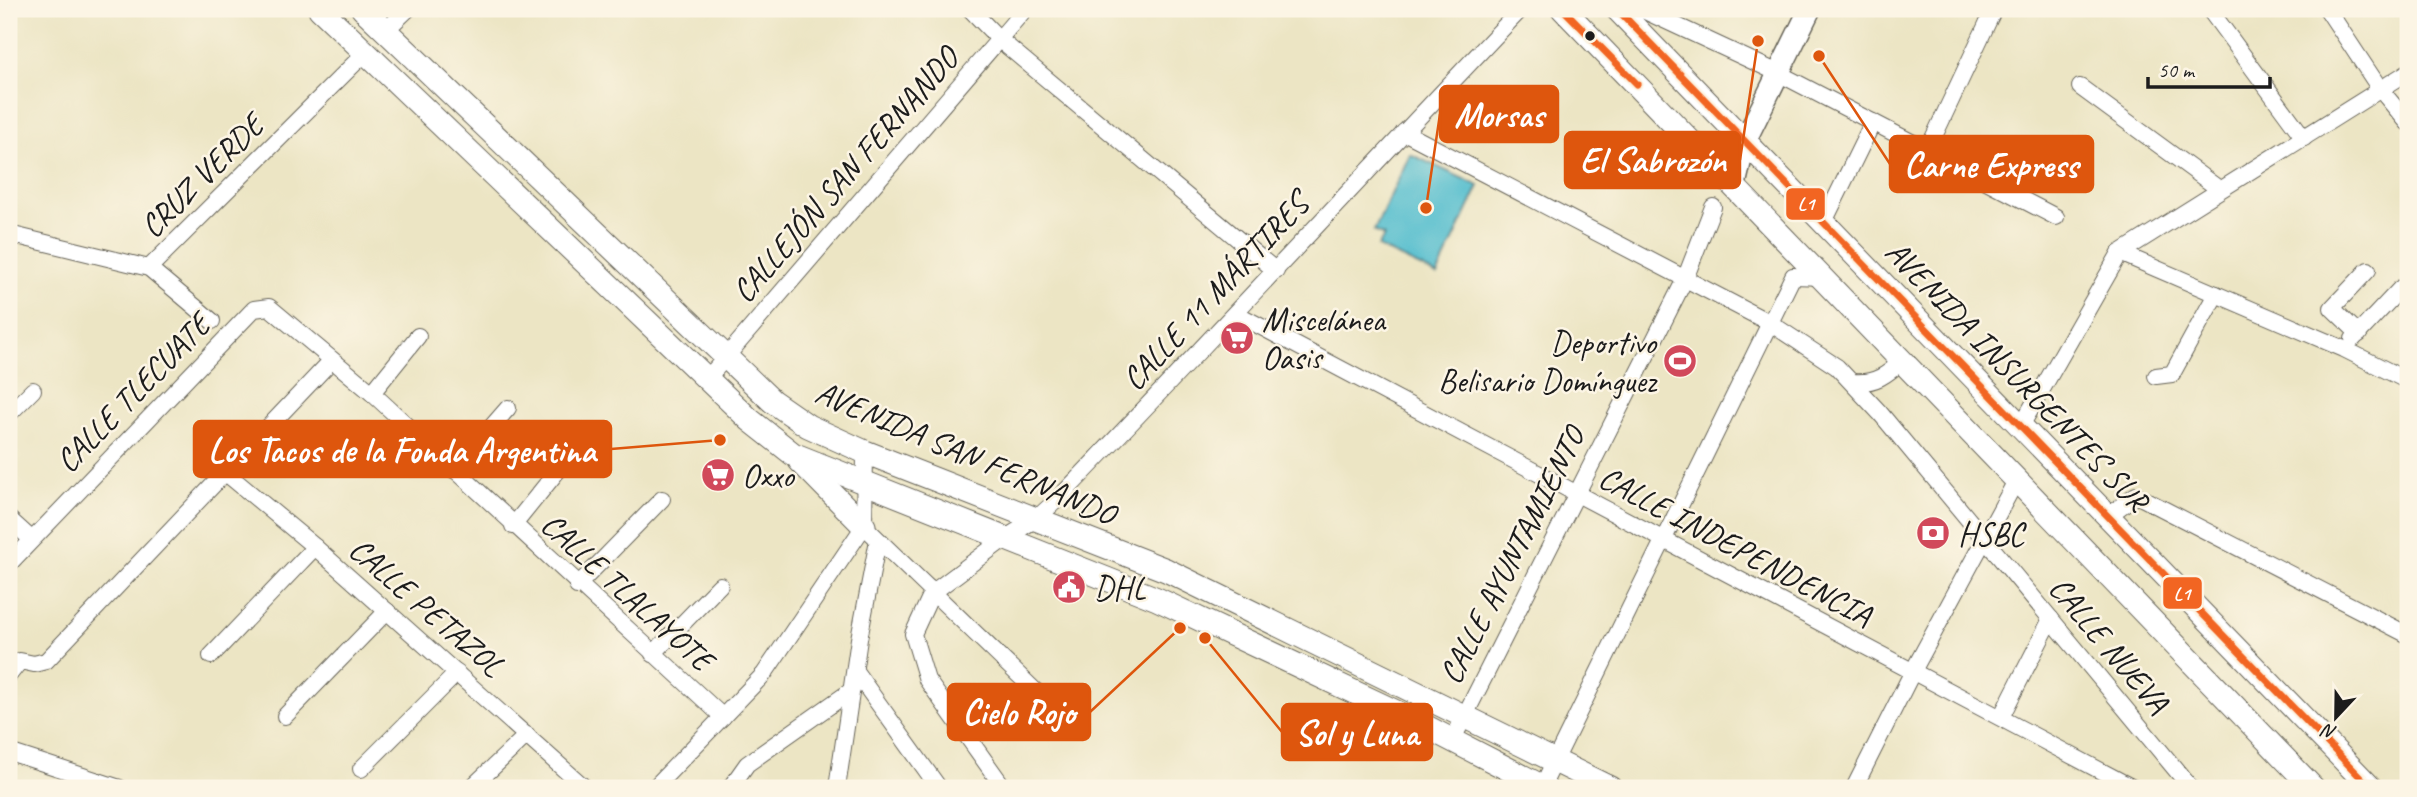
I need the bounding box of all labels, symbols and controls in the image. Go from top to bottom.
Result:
unlabelled marker [1583,29,1597,43]
street label: CALLEJÓN SAN FERNANDO [722,36,970,311]
scale bar [2148,46,2270,90]
text: 50 m [2158,57,2196,83]
callout: Morsas [1440,86,1558,142]
text: Morsas [1454,93,1548,138]
street label: CRUZ VERDE [131,102,275,247]
callout: El Sabrozón [1565,132,1740,188]
callout: Carne Express [1890,136,2093,192]
text: El Sabrozón [1580,138,1727,183]
text: Carne Express [1904,143,2082,188]
street label: CALLE 11 MÁRTIRES [1113,180,1321,399]
line badge: L1 [1785,187,1826,221]
text: L1 [1798,192,1817,216]
street label: AVENIDA INSURGENTES SUR [1876,231,2160,522]
place label: Miscelánea Oasis [1262,299,1386,379]
street label: CALLE TLECUATE [46,301,222,481]
supermarket icon: Miscelánea Oasis [1218,319,1256,357]
place label: Deportivo Belisario Domínguez [1438,322,1659,402]
sports icon: Deportivo Belisario Domínguez [1661,342,1699,380]
street label: AVENIDA SAN FERNANDO [809,371,1125,536]
street label: CALLE AYUNTAMIENTO [1429,417,1596,691]
callout: Los Tacos de la Fonda Argentina [194,421,611,477]
text: Los Tacos de la Fonda Argentina [208,428,599,473]
place label: Oxxo [742,455,796,497]
supermarket icon: Oxxo [699,456,737,494]
street label: CALLE INDEPENDENCIA [1592,456,1881,636]
street label: CALLE TLALAYOTE [532,503,725,683]
place label: HSBC [1958,513,2027,555]
bank icon: HSBC [1914,514,1952,552]
street label: CALLE PETAZOL [340,528,513,686]
place label: DHL [1094,567,1147,609]
public building icon: DHL [1050,568,1088,606]
street label: CALLE NUEVA [2040,568,2179,723]
line badge: L1 [2162,576,2203,610]
text: L1 [2174,582,2193,606]
north arrow [2302,682,2372,752]
callout: Cielo Rojo [948,684,1090,740]
text: Cielo Rojo [963,690,1079,735]
callout: Sol y Luna [1282,704,1432,760]
text: Sol y Luna [1295,711,1422,756]
text: N [2317,717,2340,745]

